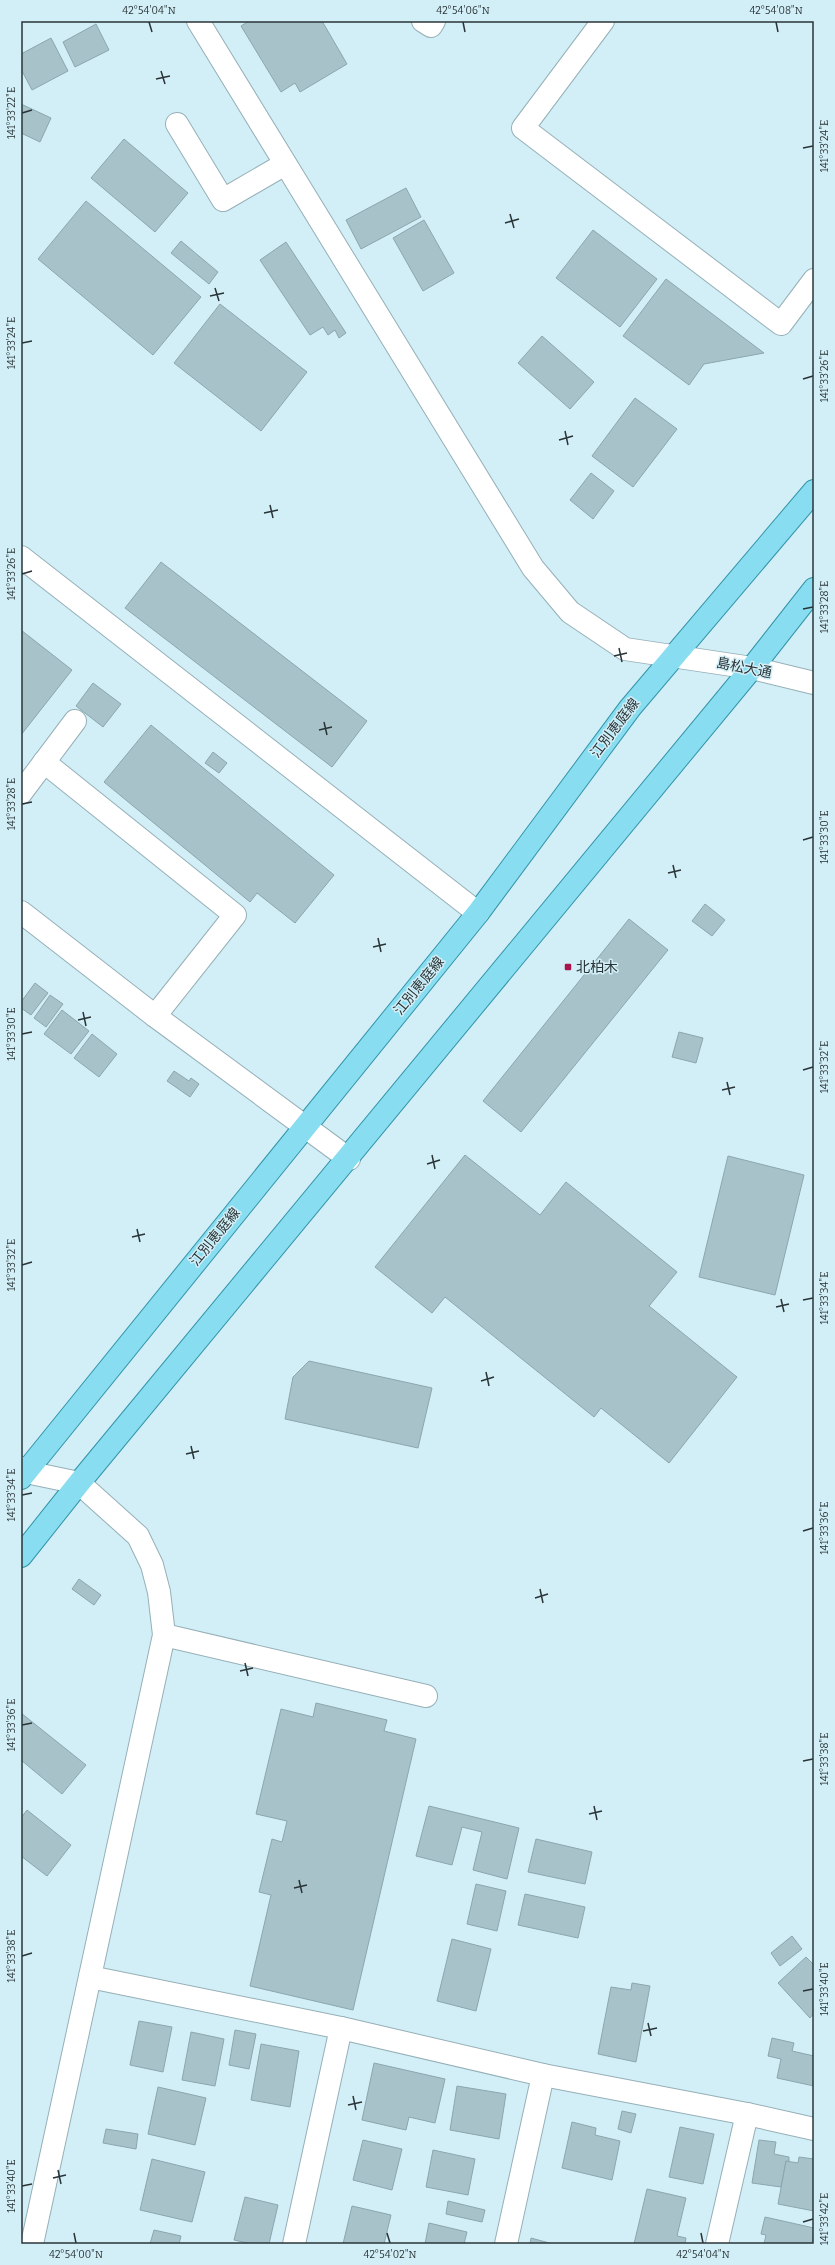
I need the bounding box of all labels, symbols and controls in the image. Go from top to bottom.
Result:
text: 42°54'04"N [122,5,176,17]
text: 42°54'06"N [436,5,490,17]
text: 42°54'08"N [749,5,803,17]
text: 141°33'22"E [6,87,18,139]
text: 141°33'24"E [819,120,831,172]
text: 141°33'24"E [6,317,18,369]
text: 141°33'26"E [819,350,831,402]
text: 141°33'26"E [6,548,18,600]
text: 141°33'28"E [819,581,831,633]
street label: 島松大通 [715,654,773,682]
street label: 江別恵庭線 [587,695,643,761]
text: 141°33'28"E [6,778,18,830]
text: 141°33'30"E [819,810,831,864]
street label: 江別恵庭線 [390,953,448,1019]
place label: 北柏木 [576,959,618,976]
marker: 北柏木 [563,962,573,972]
text: 141°33'30"E [6,1007,18,1061]
text: 141°33'32"E [819,1041,831,1093]
street label: 江別恵庭線 [186,1204,244,1270]
text: 141°33'32"E [6,1239,18,1291]
text: 141°33'34"E [819,1272,831,1324]
text: 141°33'34"E [6,1469,18,1521]
text: 141°33'36"E [819,1502,831,1554]
text: 141°33'36"E [6,1699,18,1751]
text: 141°33'38"E [819,1733,831,1785]
text: 141°33'38"E [6,1930,18,1982]
text: 141°33'40"E [819,1962,831,2016]
text: 141°33'40"E [6,2159,18,2213]
text: 141°33'42"E [819,2193,831,2245]
text: 42°54'00"N [49,2249,103,2261]
text: 42°54'02"N [364,2249,417,2261]
text: 42°54'04"N [676,2249,730,2261]

